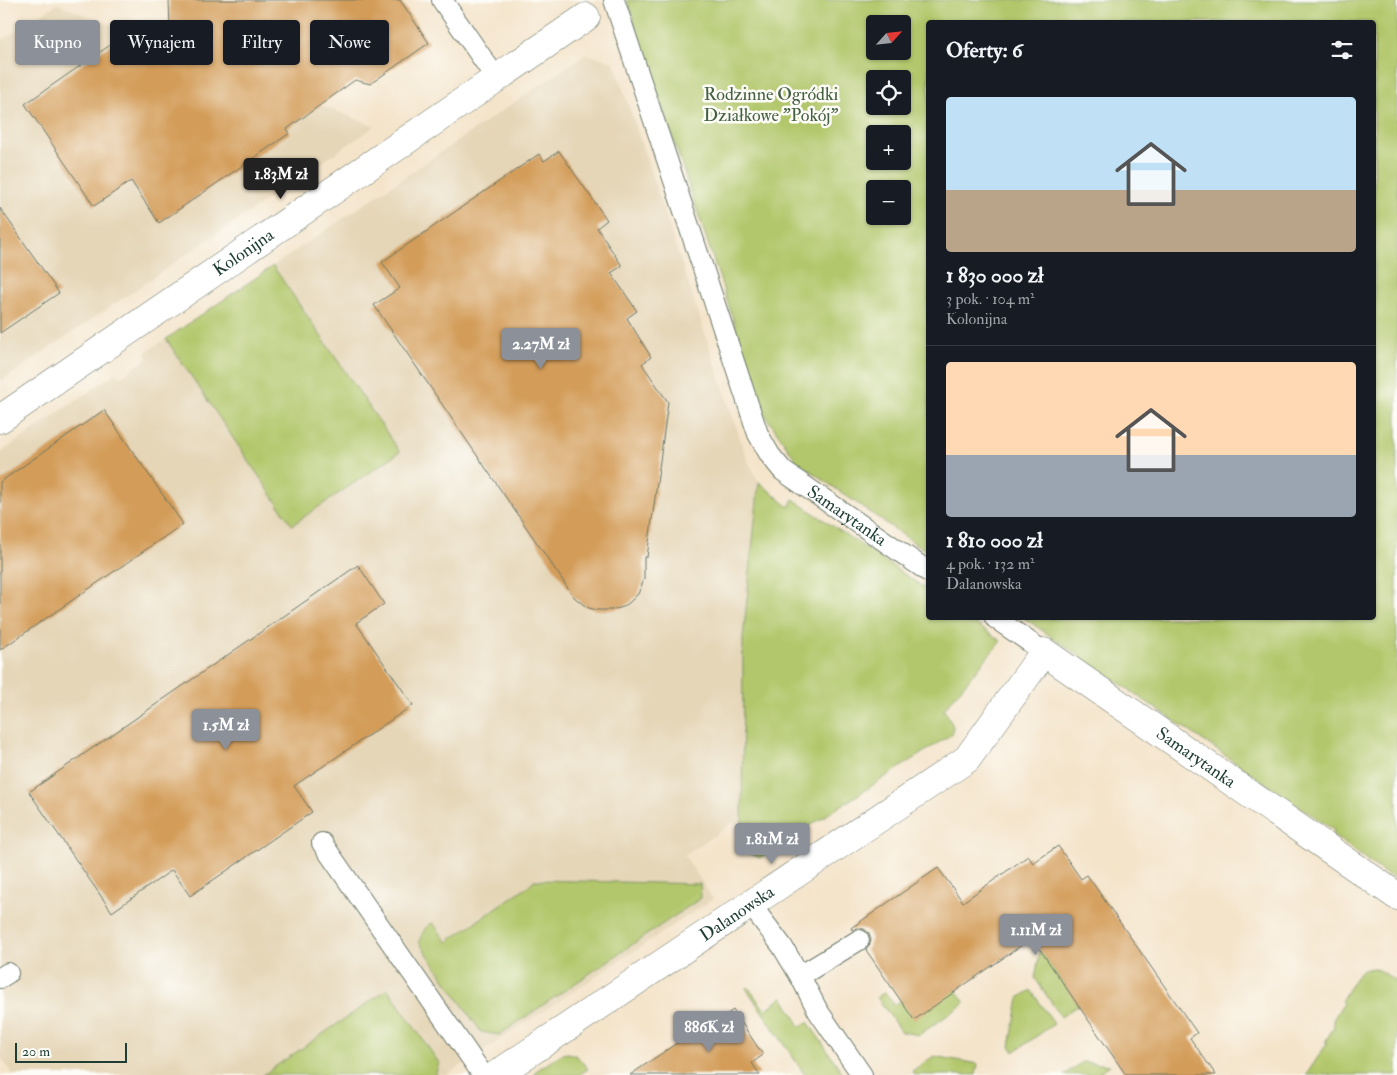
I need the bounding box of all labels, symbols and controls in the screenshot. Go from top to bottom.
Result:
north arrow [866,15,911,60]
map controls [866,15,911,225]
chip: Kupno [15,20,100,65]
chip: Wynajem [110,20,213,65]
chip: Filtry [223,20,300,65]
chip: Nowe [310,20,389,65]
icon: filters [1328,36,1356,64]
text: Oferty: 6 [946,37,1023,64]
button: locate [866,70,911,115]
park label: Rodzinne Ogródki Działkowe "Pokój" [704,83,839,127]
button: + [866,125,911,170]
icon: home [1106,129,1196,219]
pin: 1.83M zł [229,158,333,200]
text: 1.83M zł [254,164,308,184]
button: − [866,180,911,225]
street label: Kolonijna [208,223,279,281]
text: 1 830 000 zł [946,262,1043,289]
text: 3 pok. · 104 m² [946,289,1035,309]
text: Kolonijna [946,309,1007,329]
pin: 2.27M zł [489,328,593,370]
text: 2.27M zł [512,334,570,354]
icon: home [1106,395,1196,485]
street label: Samarytanka [803,480,892,551]
text: 1 810 000 zł [946,527,1043,554]
text: 4 pok. · 132 m² [946,554,1035,574]
text: Dalanowska [946,574,1022,594]
pin: 1.5M zł [180,708,272,751]
text: 1.5M zł [203,715,249,735]
street label: Samarytanka [1152,722,1241,793]
pin: 1.81M zł [720,822,824,865]
text: 1.81M zł [746,829,798,849]
street label: Dalanowska [695,880,779,947]
pin: 1.11M zł [984,914,1088,956]
text: 1.11M zł [1011,920,1061,940]
pin: 886K zł [663,1010,755,1053]
text: 886K zł [684,1017,734,1037]
scale bar [15,1040,128,1063]
text: 20 m [22,1043,50,1060]

